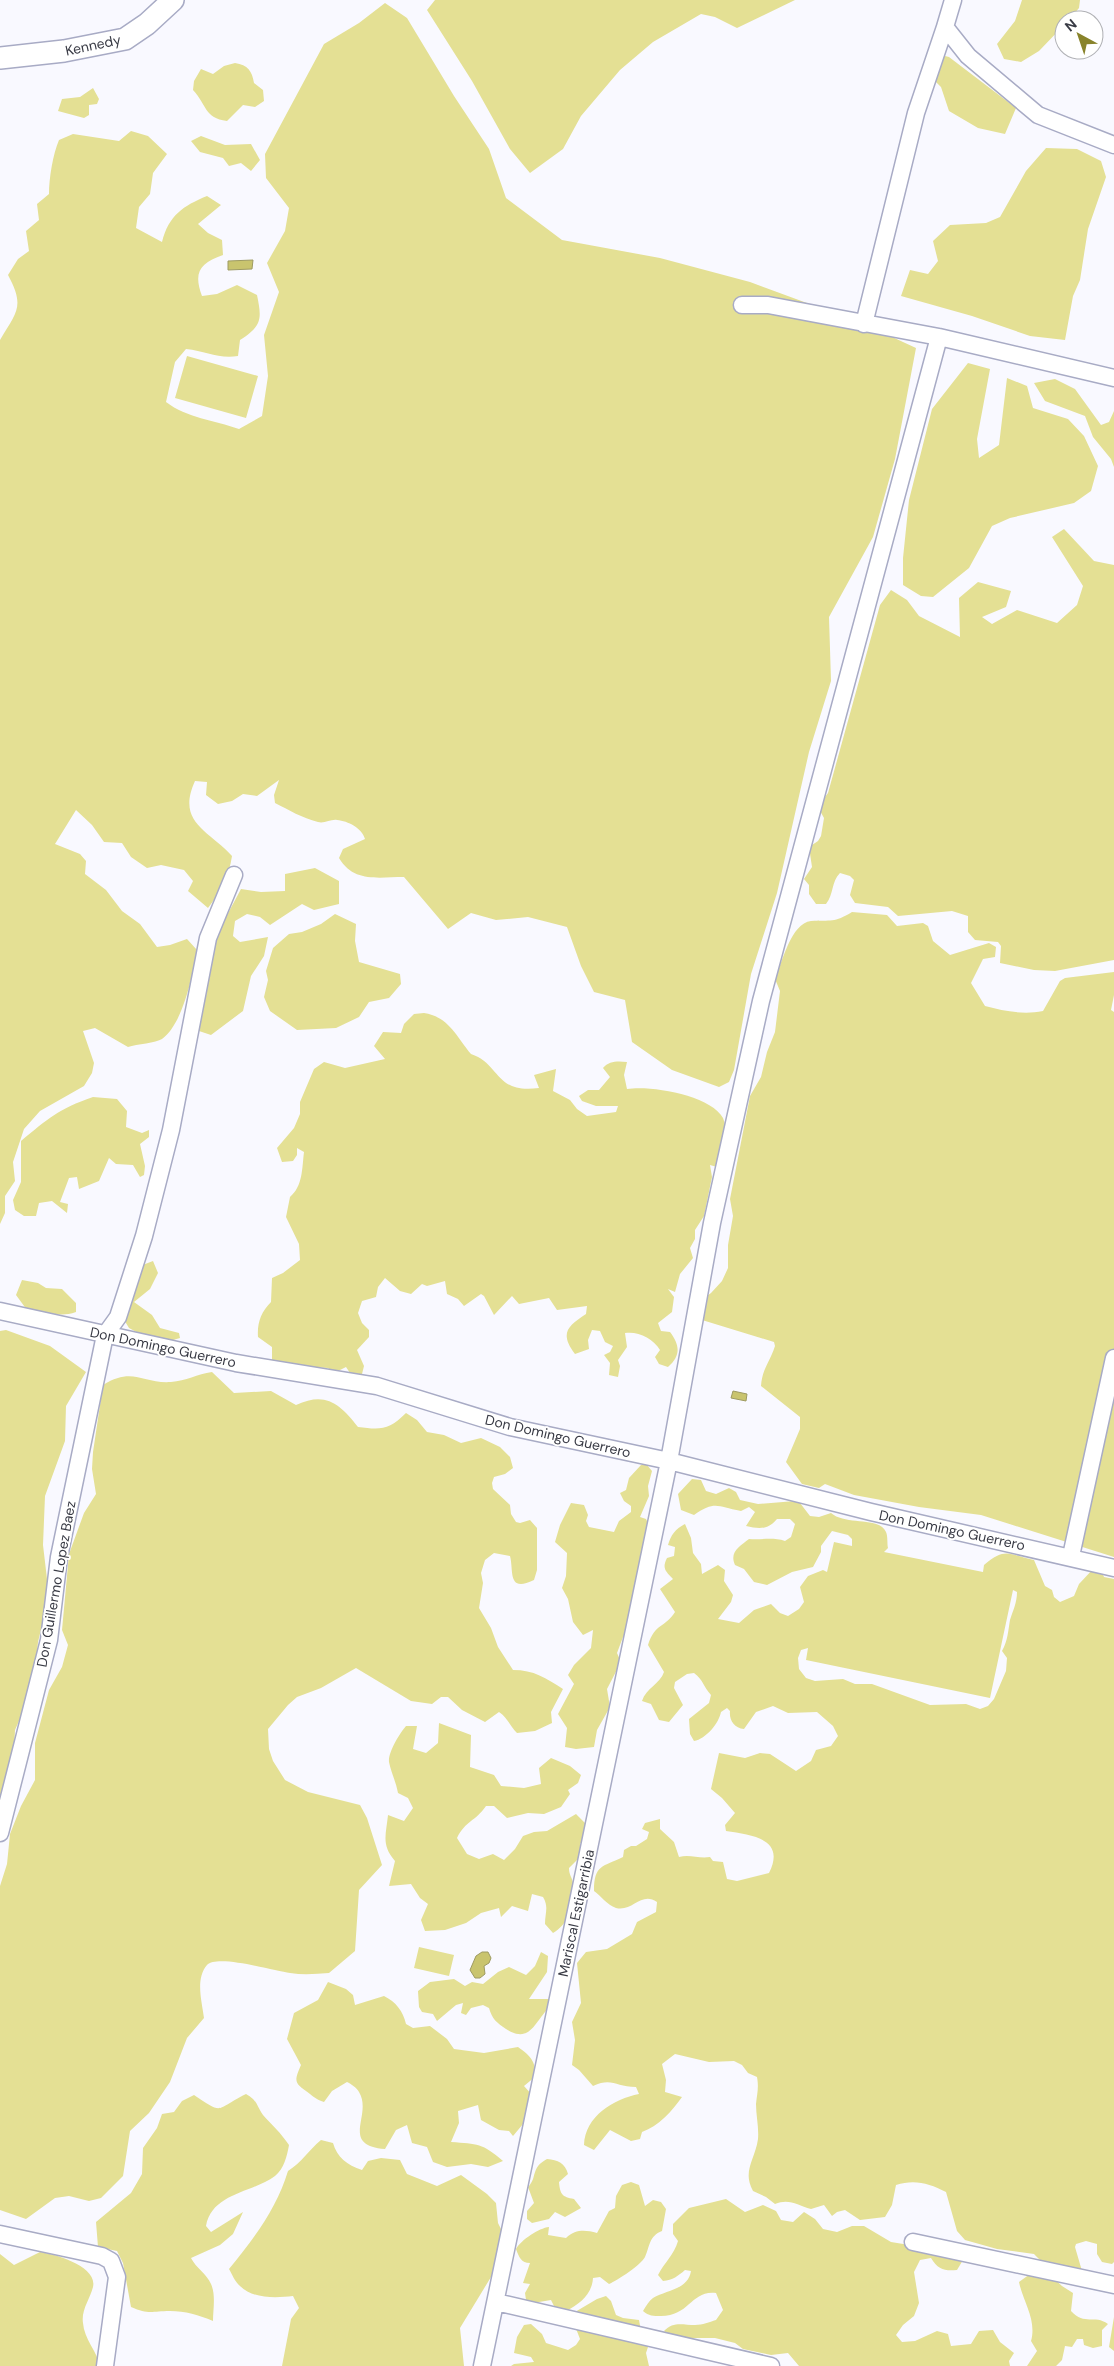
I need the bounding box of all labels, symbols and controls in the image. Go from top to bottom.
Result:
north arrow [1054,10,1104,60]
text: N [1061,15,1080,35]
street label: Kennedy [64,30,123,60]
street label: Don Domingo Guerrero [88,1323,238,1371]
street label: Don Domingo Guerrero [483,1410,633,1462]
street label: Don Guillermo Lopez Baez [33,1500,79,1668]
street label: Don Domingo Guerrero [877,1506,1027,1554]
street label: Mariscal Estigarribia [554,1848,598,1978]

